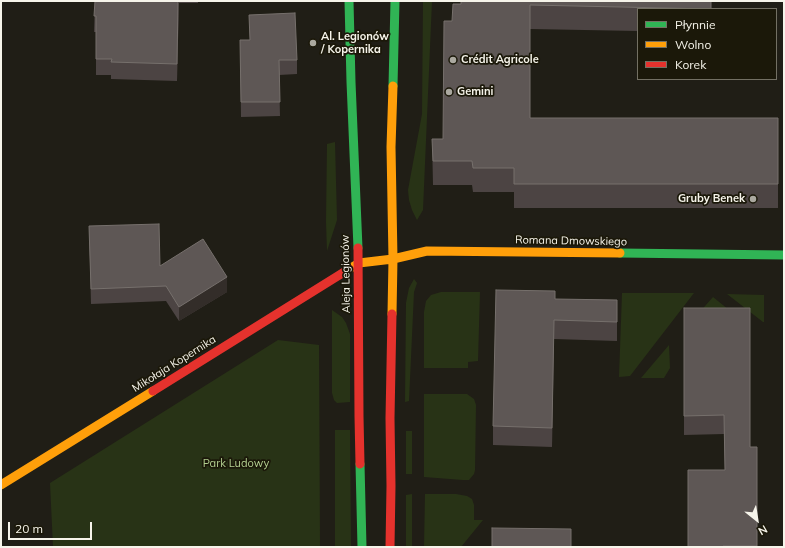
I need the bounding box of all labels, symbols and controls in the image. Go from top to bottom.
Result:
legend [637,8,777,80]
text: Płynnie [675,17,716,32]
place label: Al. Legionów / Kopernika [321,30,389,56]
text: Wolno [675,37,711,52]
marker: Al. Legionów / Kopernika [308,38,318,48]
place label: Crédit Agricole [461,53,539,67]
marker: Crédit Agricole [448,55,458,65]
text: Korek [675,57,706,72]
place label: Gemini [457,85,493,99]
marker: Gemini [444,87,454,97]
place label: Gruby Benek [678,192,745,206]
marker: Gruby Benek [748,194,758,204]
street label: Romana Dmowskiego [515,233,627,249]
street label: Aleja Legionów [339,235,353,313]
street label: Mikołaja Kopernika [130,333,218,395]
park label: Park Ludowy [203,457,269,471]
north arrow [737,500,777,540]
scale bar [10,514,94,540]
text: 20 m [15,521,43,536]
text: N [756,522,770,539]

